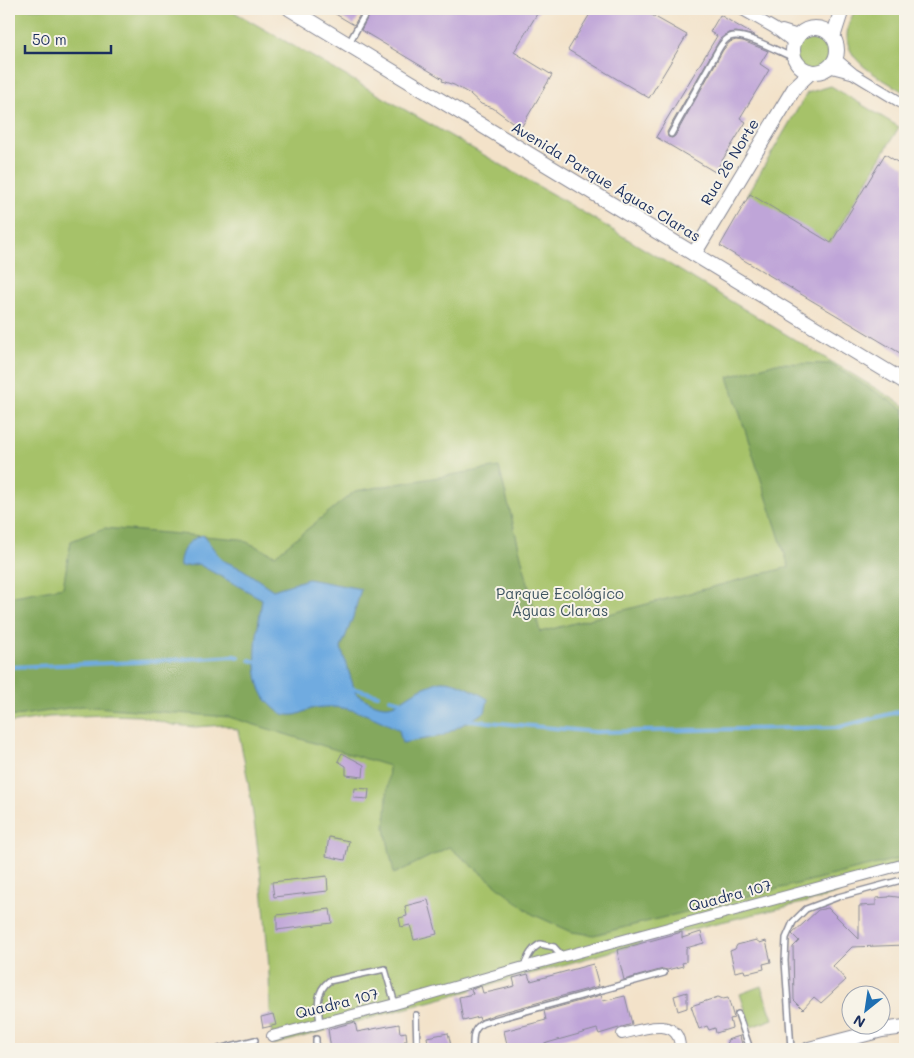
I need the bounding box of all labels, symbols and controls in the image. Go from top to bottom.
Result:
scale bar [25,22,111,54]
text: 50 m [32,29,67,49]
street label: Rua 26 Norte [695,115,763,208]
street label: Avenida Parque Águas Claras [508,117,705,246]
park label: Parque Ecológico Águas Claras [496,583,624,620]
street label: Quadra 107 [686,874,773,916]
street label: Quadra 107 [293,983,380,1023]
north arrow [842,986,892,1036]
text: N [850,1011,869,1033]

